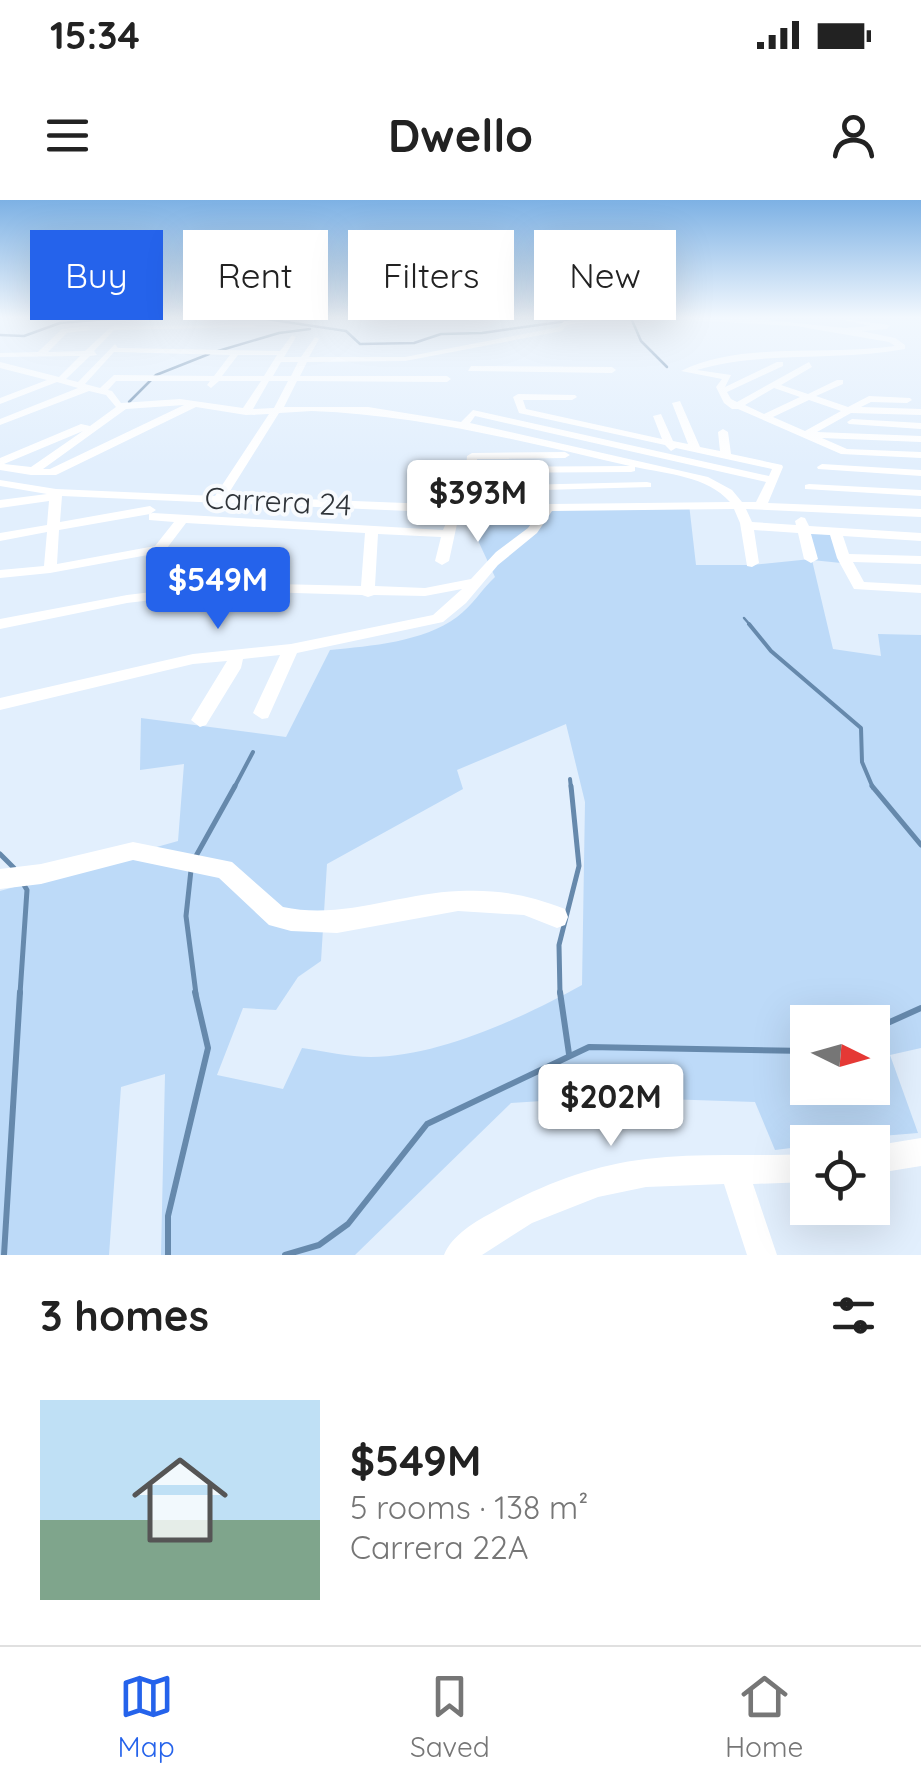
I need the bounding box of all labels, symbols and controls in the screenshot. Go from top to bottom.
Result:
text: 15:34 [50,11,140,59]
text: Dwello [388,107,533,163]
icon: menu [40,108,95,163]
icon: person [826,108,881,163]
chip: Buy [30,230,163,320]
chip: Rent [183,230,328,320]
chip: Filters [348,230,514,320]
chip: New [534,230,676,320]
pin: $393M [408,460,548,545]
text: $393M [429,472,527,512]
street label: Carrera 24 [204,478,352,524]
pin: $549M [148,547,288,632]
text: $549M [168,559,268,599]
north arrow [790,1005,890,1105]
map controls [790,1005,890,1225]
pin: $202M [541,1064,681,1149]
text: $202M [560,1076,662,1116]
button: locate [790,1125,890,1225]
icon: filters [826,1288,881,1343]
text: 3 homes [40,1289,209,1342]
text: $549M [350,1434,481,1487]
icon: home [120,1440,240,1560]
text: 5 rooms · 138 m² [350,1487,588,1527]
text: Carrera 22A [350,1527,529,1567]
tab: Map [118,1669,175,1764]
tab: Saved [410,1669,490,1764]
tab: Home [725,1669,803,1764]

